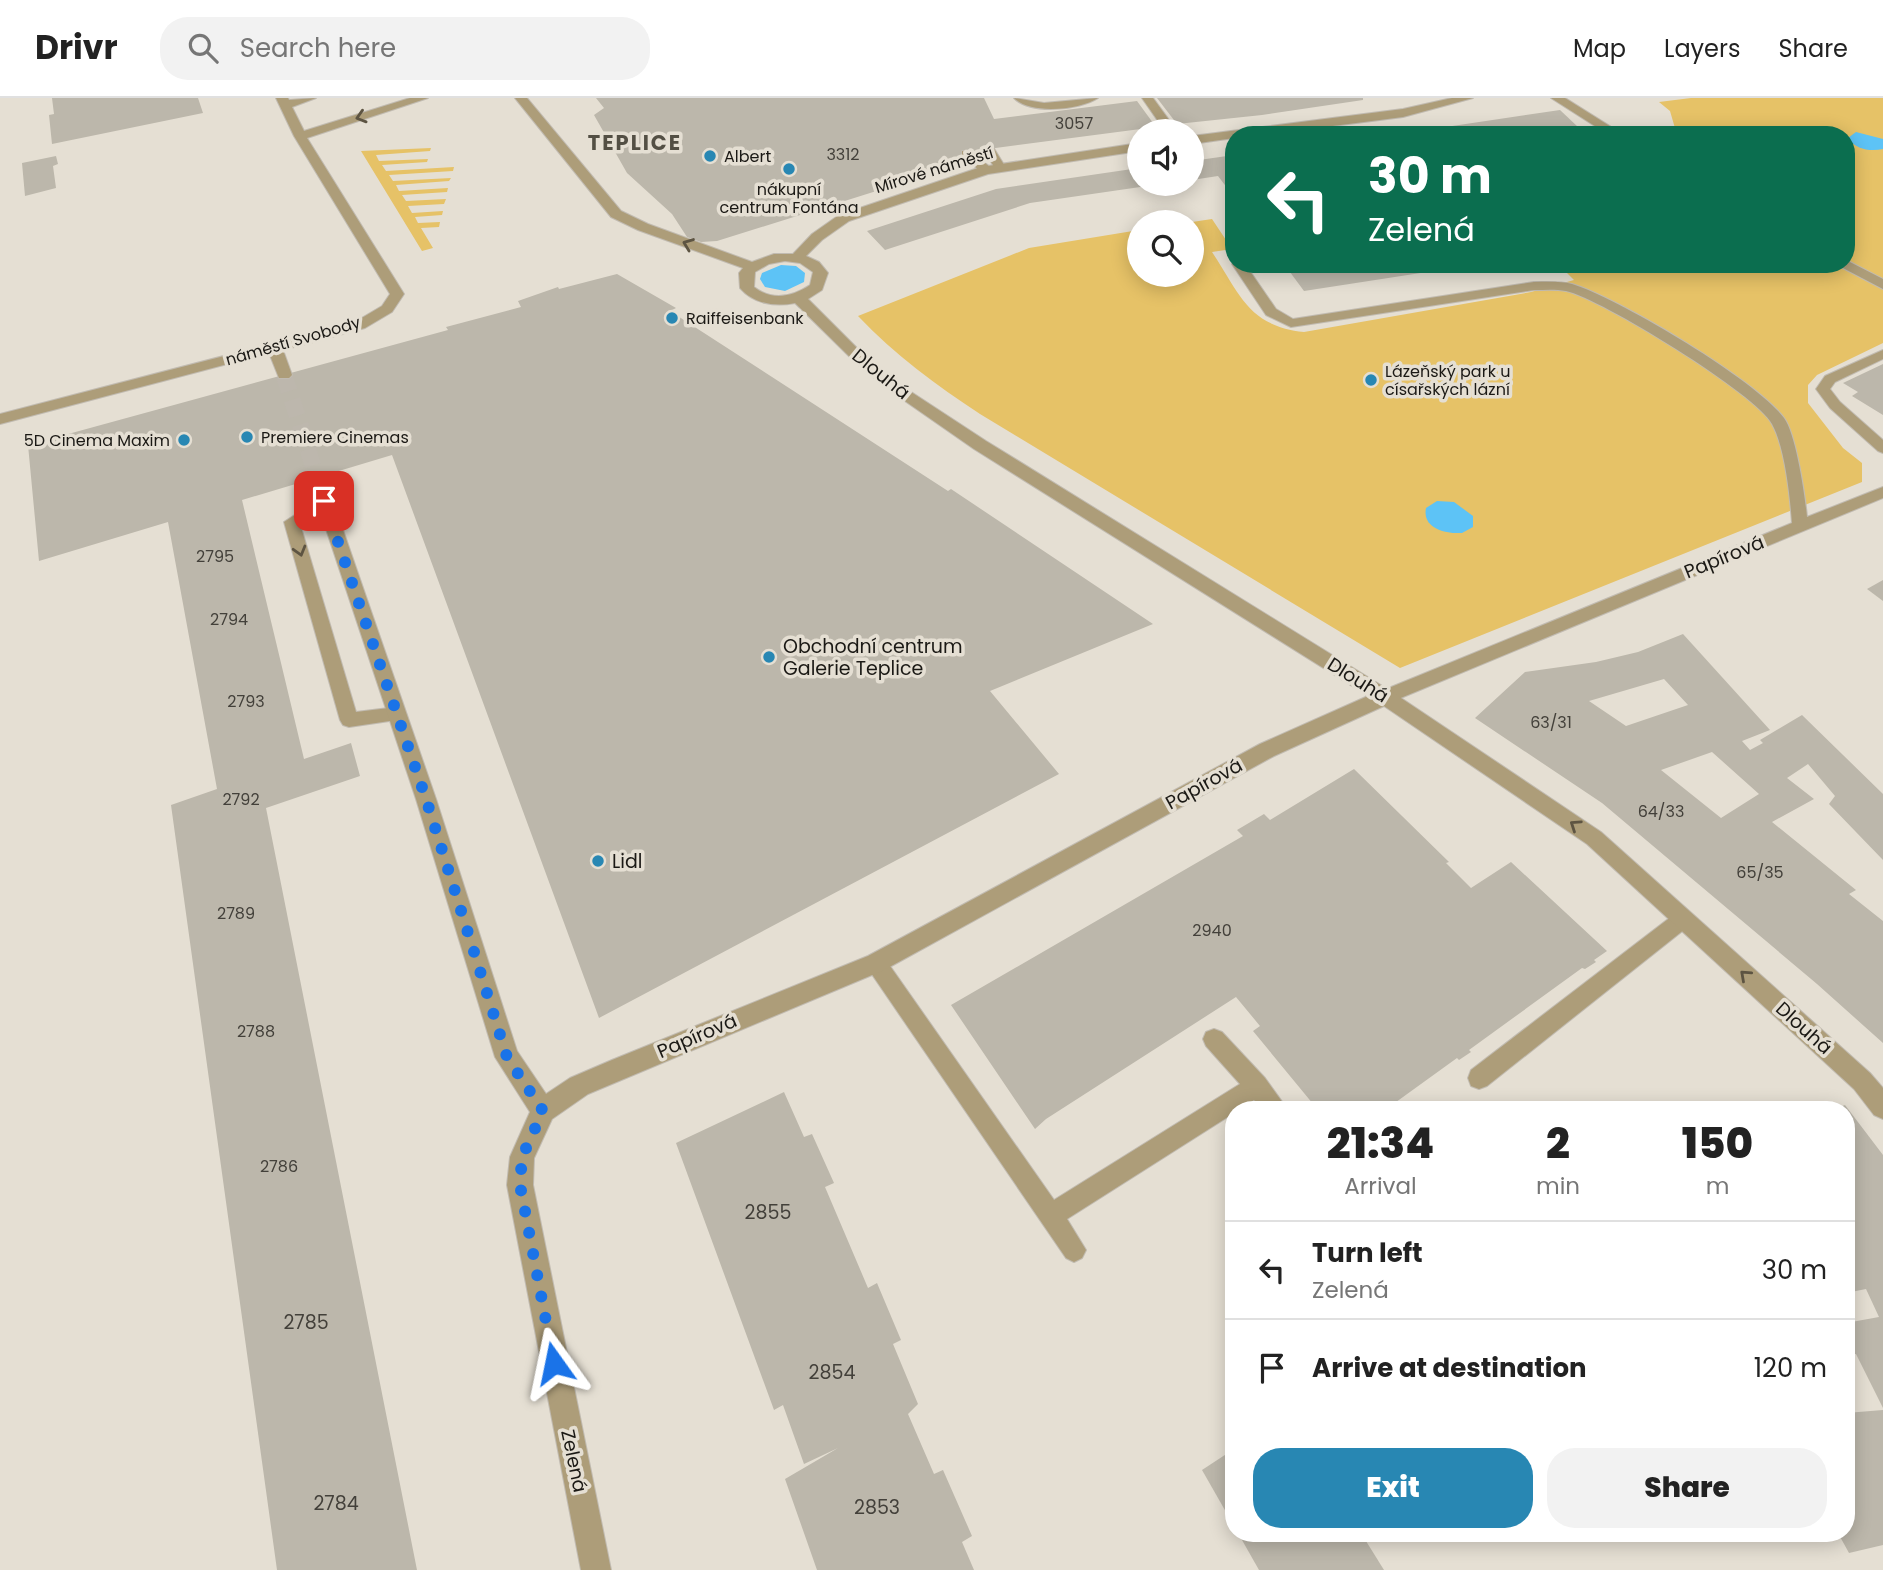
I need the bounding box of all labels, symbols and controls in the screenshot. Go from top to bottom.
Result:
search box [160,17,650,80]
text: Drivr [35,24,118,71]
icon: search [184,29,222,67]
text: Search here [240,30,396,66]
text: Map [1573,32,1626,65]
text: Layers [1664,32,1740,65]
text: Share [1778,32,1848,65]
one-way arrow [355,109,368,123]
house number: 3057 [1055,112,1093,135]
map controls [1127,119,1204,287]
button: sound [1127,119,1204,196]
district label: TEPLICE [588,128,682,157]
street label: Mírové náměstí [872,141,996,199]
text: 30 m [1368,142,1492,210]
house number: 3312 [826,143,860,166]
place label: Albert [724,145,771,168]
marker: Albert [702,148,718,164]
icon: left [1253,154,1344,245]
marker: nákupní centrum Fontána [781,161,797,177]
place label: nákupní centrum Fontána [720,178,858,219]
text: Zelená [1368,207,1475,252]
button: search [1127,210,1204,287]
one-way arrow [683,239,695,253]
place label: Raiffeisenbank [686,307,804,330]
marker: Raiffeisenbank [664,310,680,326]
street label: náměstí Svobody [223,311,363,371]
street label: Dlouhá [846,342,916,406]
place label: Lázeňský park u císařských lázní [1385,360,1510,401]
marker: Lázeňský park u císařských lázní [1363,372,1379,388]
place label: Premiere Cinemas [261,426,409,449]
place label: 5D Cinema Maxim [24,429,170,452]
marker: Premiere Cinemas [239,429,255,445]
marker: 5D Cinema Maxim [176,432,192,448]
pin [294,471,354,531]
icon: arrive [305,482,343,520]
street label: Papírová [1680,529,1768,585]
one-way arrow [292,544,306,556]
house number: 2795 [196,545,234,568]
house number: 2794 [210,608,248,631]
place label: Obchodní centrum Galerie Teplice [783,633,963,682]
marker: Obchodní centrum Galerie Teplice [761,649,777,665]
street label: Dlouhá [1322,651,1394,709]
house number: 2793 [227,690,265,713]
house number: 63/31 [1530,711,1572,734]
street label: Papírová [1161,752,1247,816]
house number: 2792 [222,788,260,811]
house number: 64/33 [1638,800,1684,823]
one-way arrow [1570,821,1583,833]
place label: Lidl [612,848,642,875]
marker: Lidl [590,853,606,869]
house number: 65/35 [1736,861,1784,884]
house number: 2789 [217,902,255,925]
house number: 2940 [1192,919,1232,942]
one-way arrow [1741,971,1754,984]
street label: Dlouhá [1770,995,1838,1061]
street label: Papírová [653,1007,741,1065]
house number: 2788 [237,1020,275,1043]
text: 21:34 [1327,1114,1434,1173]
text: 2 [1546,1114,1570,1173]
text: 150 [1682,1114,1753,1173]
house number: 2786 [260,1155,298,1178]
text: Arrival [1344,1170,1417,1202]
text: min [1536,1170,1580,1202]
text: m [1706,1170,1729,1202]
house number: 2855 [745,1199,791,1226]
text: Turn left [1312,1235,1423,1271]
icon: left [1253,1251,1291,1289]
text: 30 m [1762,1252,1827,1288]
text: Zelená [1312,1274,1389,1306]
house number: 2785 [283,1309,329,1336]
position arrow [517,1326,591,1400]
icon: arrive [1253,1349,1291,1387]
text: Arrive at destination [1312,1350,1587,1386]
text: 120 m [1754,1350,1827,1386]
house number: 2854 [809,1359,855,1386]
street label: Zelená [554,1427,594,1495]
button: Exit [1253,1448,1533,1528]
button: Share [1547,1448,1827,1528]
house number: 2784 [313,1490,359,1517]
house number: 2853 [854,1494,900,1521]

